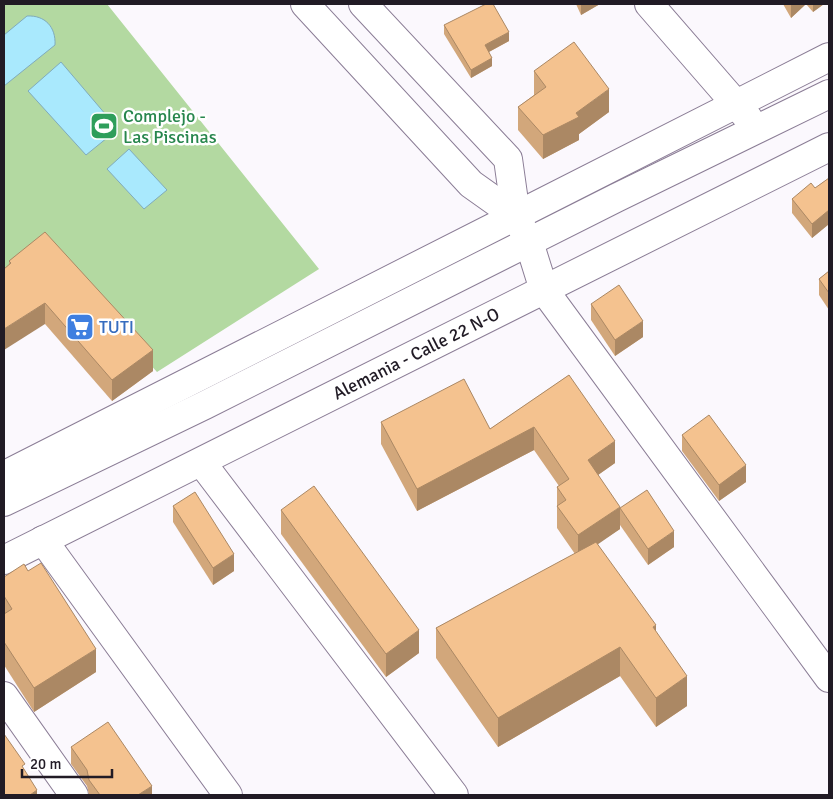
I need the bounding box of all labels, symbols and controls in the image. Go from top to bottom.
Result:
place label: Complejo - Las Piscinas [123,105,217,148]
sports icon: Complejo - Las Piscinas [89,111,119,141]
street label: Alemania - Calle 22 N-O [329,303,503,405]
supermarket icon: TUTI [65,312,95,342]
place label: TUTI [99,316,134,338]
scale bar [22,746,112,778]
text: 20 m [30,755,61,773]

